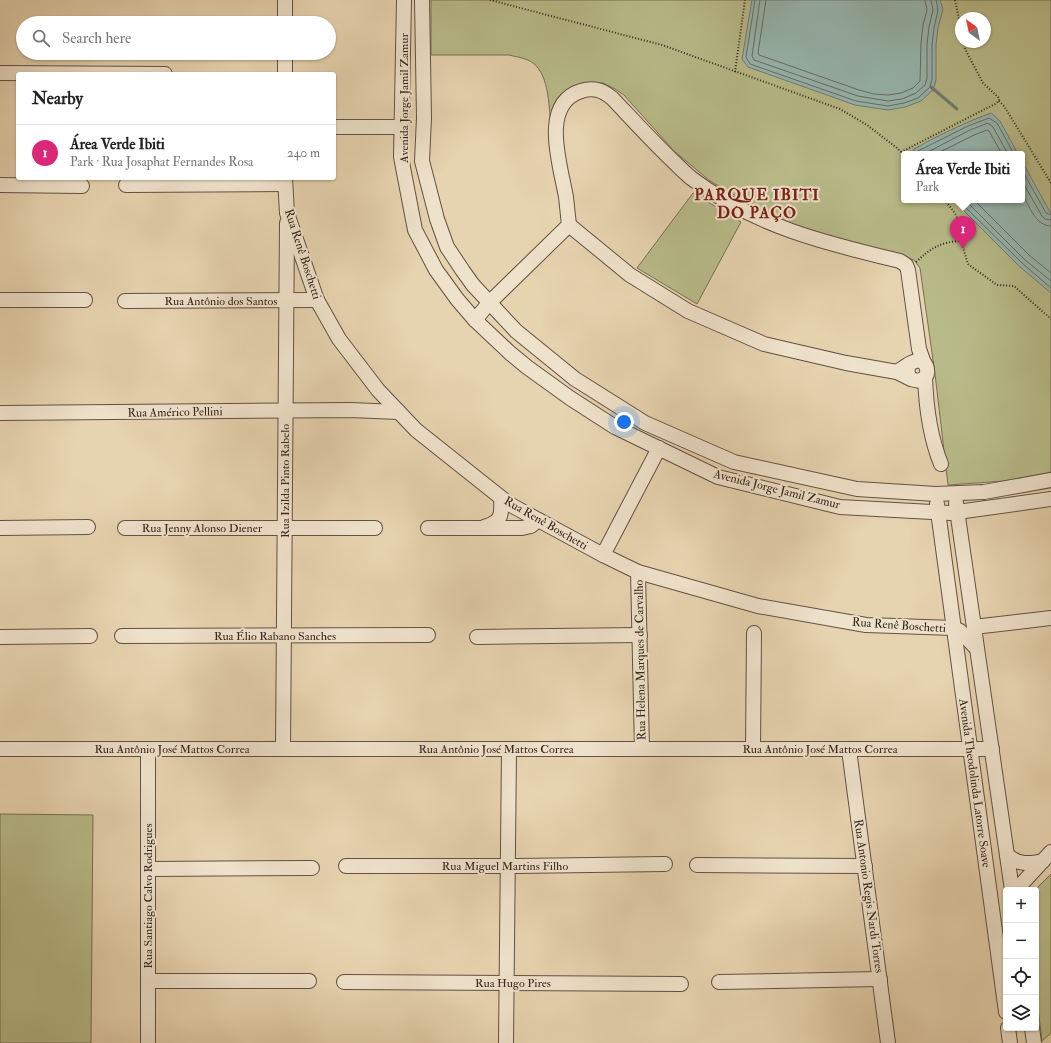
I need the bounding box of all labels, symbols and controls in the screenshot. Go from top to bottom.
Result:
north arrow [955,12,991,48]
search box [16,16,336,60]
icon: search [30,27,52,49]
text: Search here [62,29,131,48]
street label: Avenida Jorge Jamil Zamur [397,33,412,164]
text: Nearby [32,88,83,109]
text: Área Verde Ibiti [70,135,165,154]
text: 1 [43,145,47,161]
text: 240 m [287,145,320,161]
popup [901,151,1025,203]
text: Park · Rua Josaphat Fernandes Rosa [70,154,253,170]
text: Área Verde Ibiti [916,160,1010,179]
text: Park [916,179,939,195]
district label: PARQUE IBITI DO PAÇO [694,185,820,223]
street label: Rua Renê Boschetti [281,207,324,301]
pin: 1 [950,216,976,249]
street label: Rua Antônio dos Santos [165,294,277,309]
street label: Rua Américo Pellini [127,404,223,421]
your location [614,412,634,432]
street label: Rua Izilda Pinto Rabelo [278,424,293,538]
street label: Avenida Jorge Jamil Zamur [711,466,842,513]
street label: Rua Renê Boschetti [501,493,590,553]
street label: Rua Jenny Alonso Diener [142,521,263,536]
street label: Rua Helena Marques de Carvalho [632,579,649,740]
street label: Rua Renê Boschetti [851,615,947,636]
street label: Rua Élio Rabano Sanches [214,629,336,644]
street label: Avenida Theodolinda Latorre Soave [955,697,994,869]
street label: Rua Antônio José Mattos Correa [94,742,251,757]
street label: Rua Antônio José Mattos Correa [418,742,575,757]
street label: Rua Antônio José Mattos Correa [742,742,899,757]
street label: Rua Antonio Regis Nardi Torres [850,818,887,974]
street label: Rua Santiago Calvo Rodrigues [141,823,156,969]
street label: Rua Miguel Martins Filho [442,859,568,874]
map controls [1003,887,1039,1031]
button: + [1003,887,1039,923]
button: − [1003,923,1039,959]
button: locate [1003,959,1039,995]
street label: Rua Hugo Pires [475,976,551,991]
button: layers [1003,995,1039,1031]

